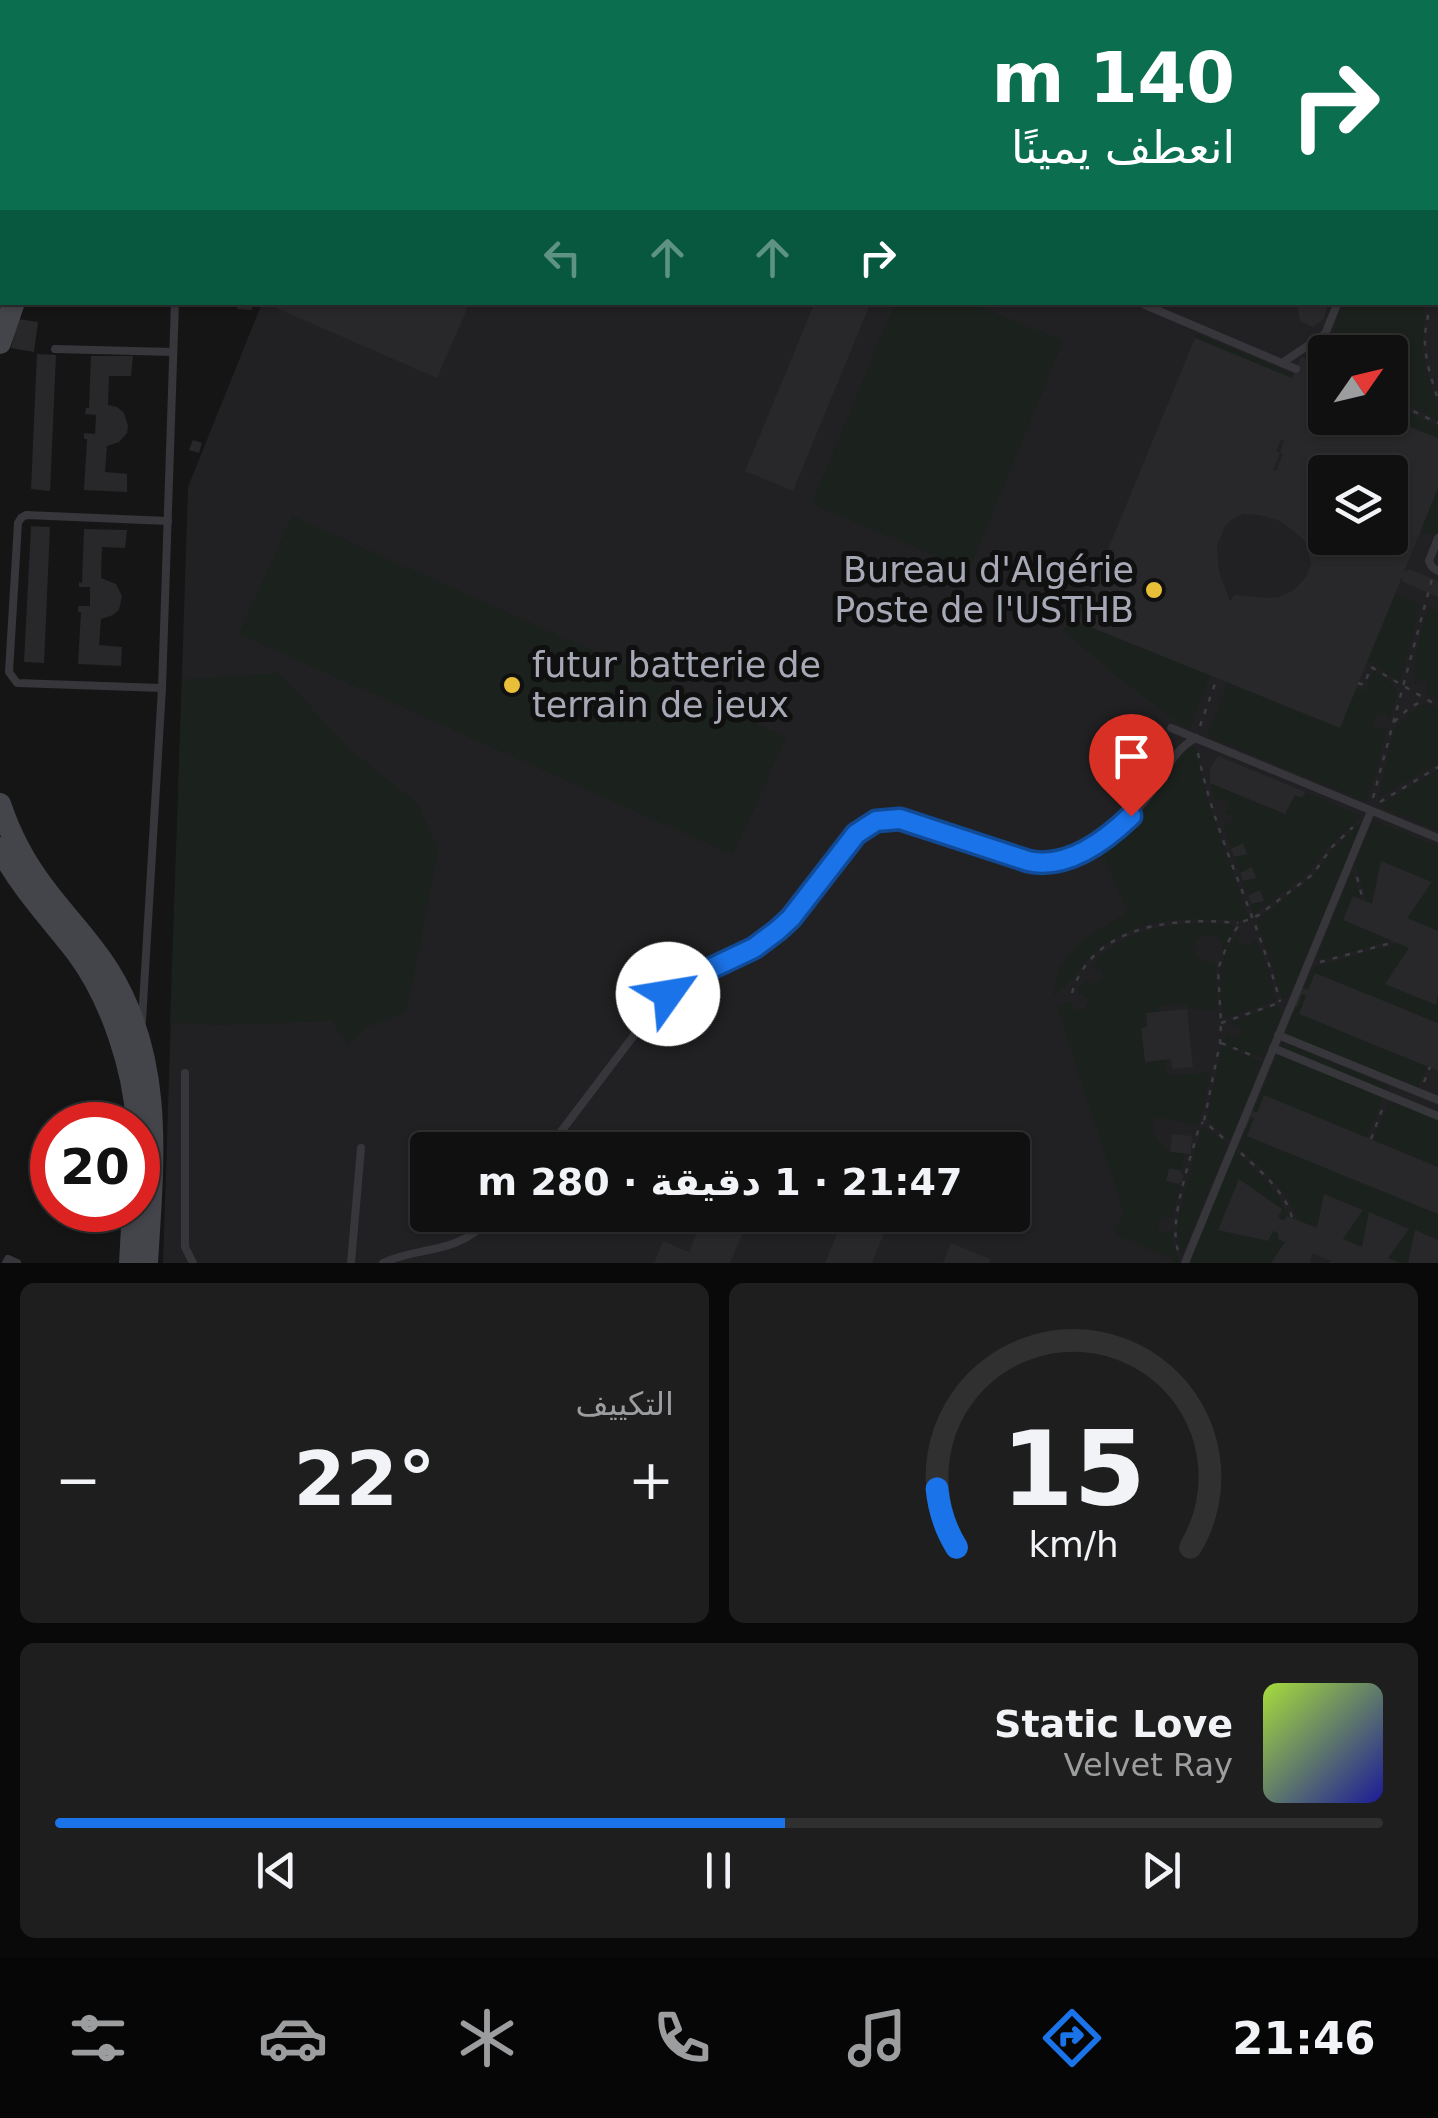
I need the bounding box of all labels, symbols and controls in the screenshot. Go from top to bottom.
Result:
text: 140 m [992,37,1235,119]
icon: right [1270,40,1400,170]
text: انعطف يمينًا [1011,121,1235,174]
icon: left [535,230,590,285]
icon: ahead [640,230,695,285]
icon: ahead [745,230,800,285]
icon: right [850,230,905,285]
north arrow [1308,335,1408,435]
map controls [1308,335,1408,555]
button: layers [1308,455,1408,555]
place label: Bureau d'Algérie Poste de l'USTHB [834,550,1134,630]
marker: Bureau d'Algérie Poste de l'USTHB [1143,579,1165,601]
place label: futur batterie de terrain de jeux [532,645,821,725]
marker: futur batterie de terrain de jeux [501,674,523,696]
pin [1089,714,1174,817]
icon: arrive [1104,729,1159,784]
position arrow [616,942,720,1046]
speed limit sign: 20 [30,1102,160,1232]
text: 21:47 · 1 دقيقة · 280 m [478,1160,962,1204]
text: التكييف [576,1385,674,1423]
text: 15 [1001,1408,1146,1530]
text: 22° [294,1435,435,1523]
text: − [55,1448,101,1512]
text: + [628,1448,674,1512]
text: km/h [1028,1524,1119,1565]
text: Static Love [994,1702,1233,1746]
text: Velvet Ray [1064,1746,1233,1784]
icon: previous [249,1843,304,1898]
icon: pause [691,1843,746,1898]
icon: next [1134,1843,1189,1898]
icon: filters [63,2003,133,2073]
icon: car [258,2003,328,2073]
icon: climate [452,2003,522,2073]
icon: phone [647,2003,717,2073]
icon: music [842,2003,912,2073]
icon: directions [1037,2003,1107,2073]
text: 21:46 [1232,2012,1376,2065]

